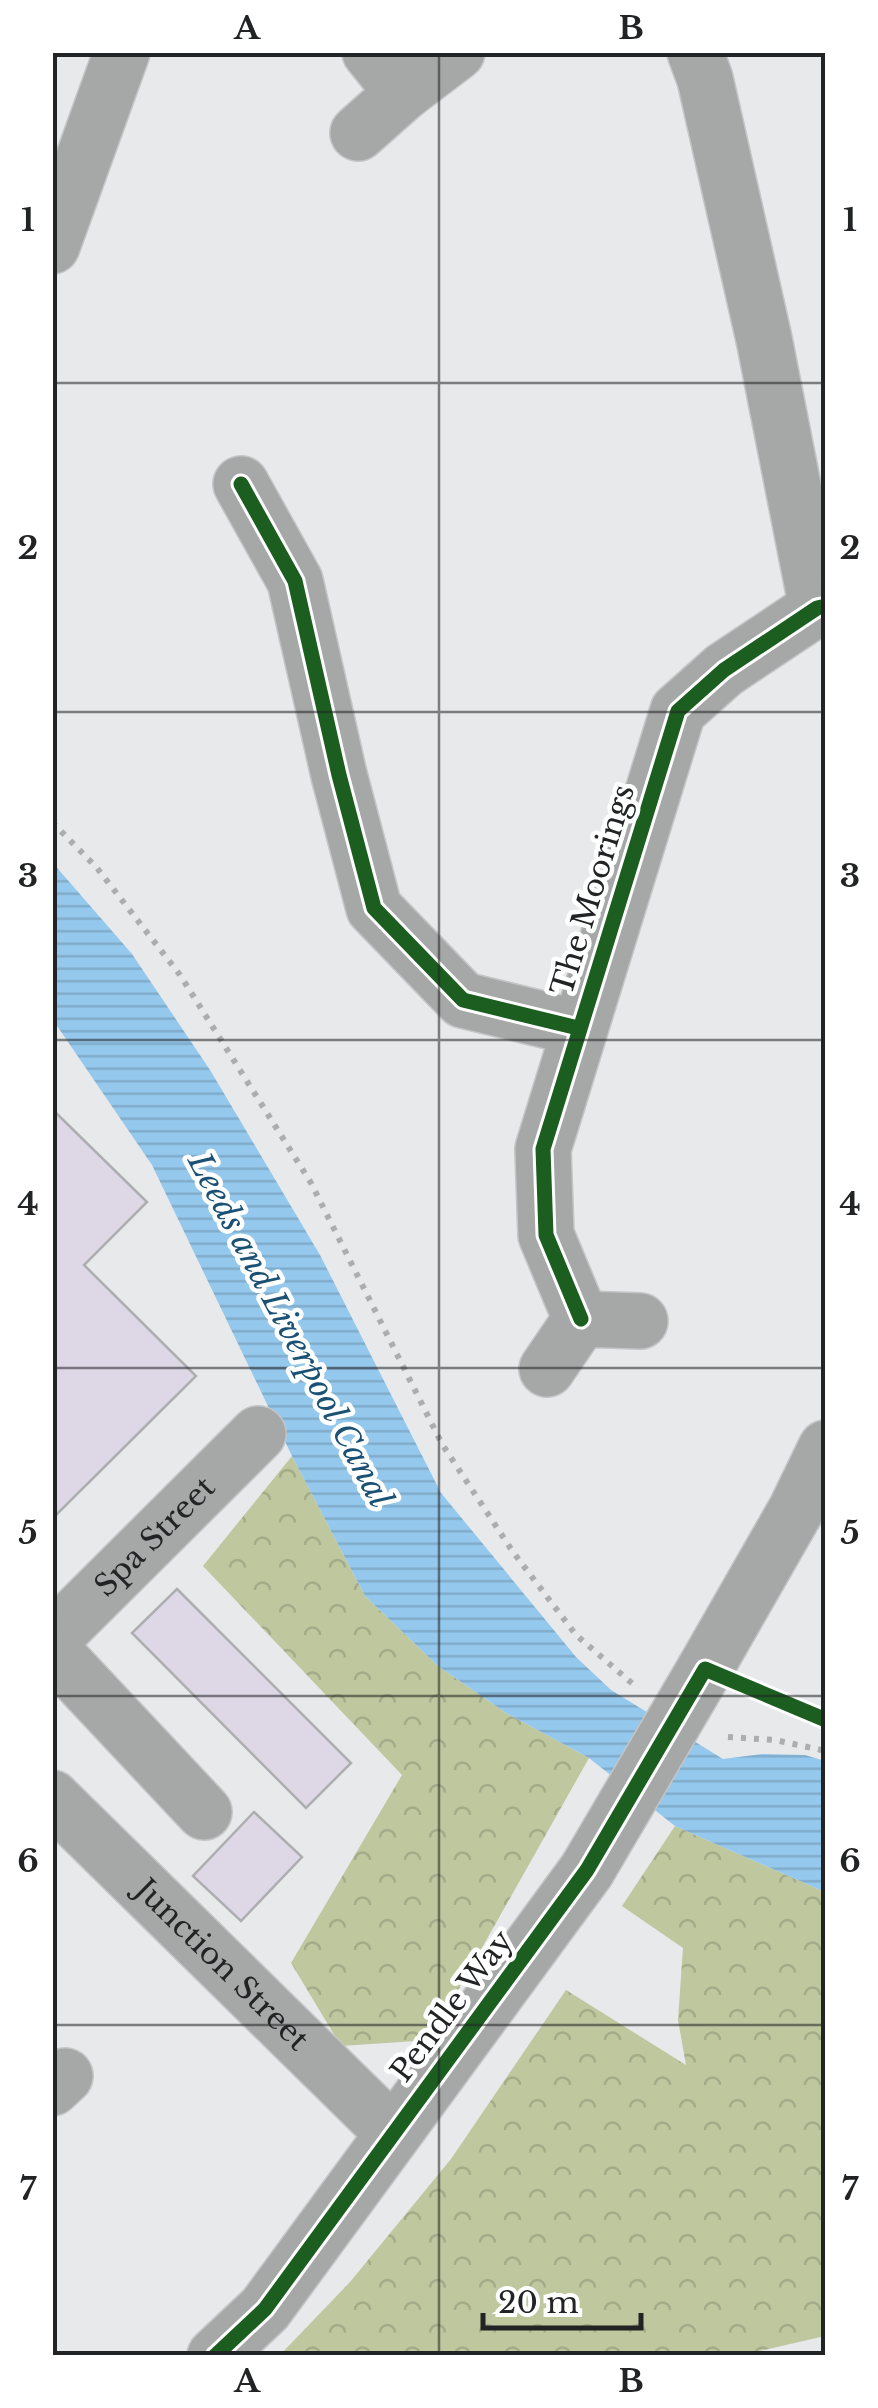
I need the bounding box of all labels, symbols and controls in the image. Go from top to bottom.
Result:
text: A [233,8,261,48]
text: B [618,8,644,48]
text: 1 [21,200,35,240]
text: 1 [843,200,857,240]
text: 2 [18,528,38,568]
text: 2 [840,528,860,568]
street label: The Moorings [543,780,642,1000]
text: 3 [18,856,38,896]
text: 3 [840,856,860,896]
water label: Leeds and Liverpool Canal [179,1145,401,1515]
text: 4 [17,1184,39,1224]
text: 4 [839,1184,861,1224]
street label: Spa Street [87,1468,223,1604]
text: 5 [18,1513,38,1553]
text: 5 [840,1513,860,1553]
text: 6 [17,1841,39,1881]
text: 6 [839,1841,861,1881]
street label: Junction Street [125,1868,317,2058]
street label: Pendle Way [383,1923,521,2089]
text: 7 [20,2169,37,2209]
text: 7 [842,2169,859,2209]
scale bar [483,2268,640,2330]
text: 20 m [498,2284,579,2321]
text: A [233,2361,261,2401]
text: B [618,2361,644,2401]

